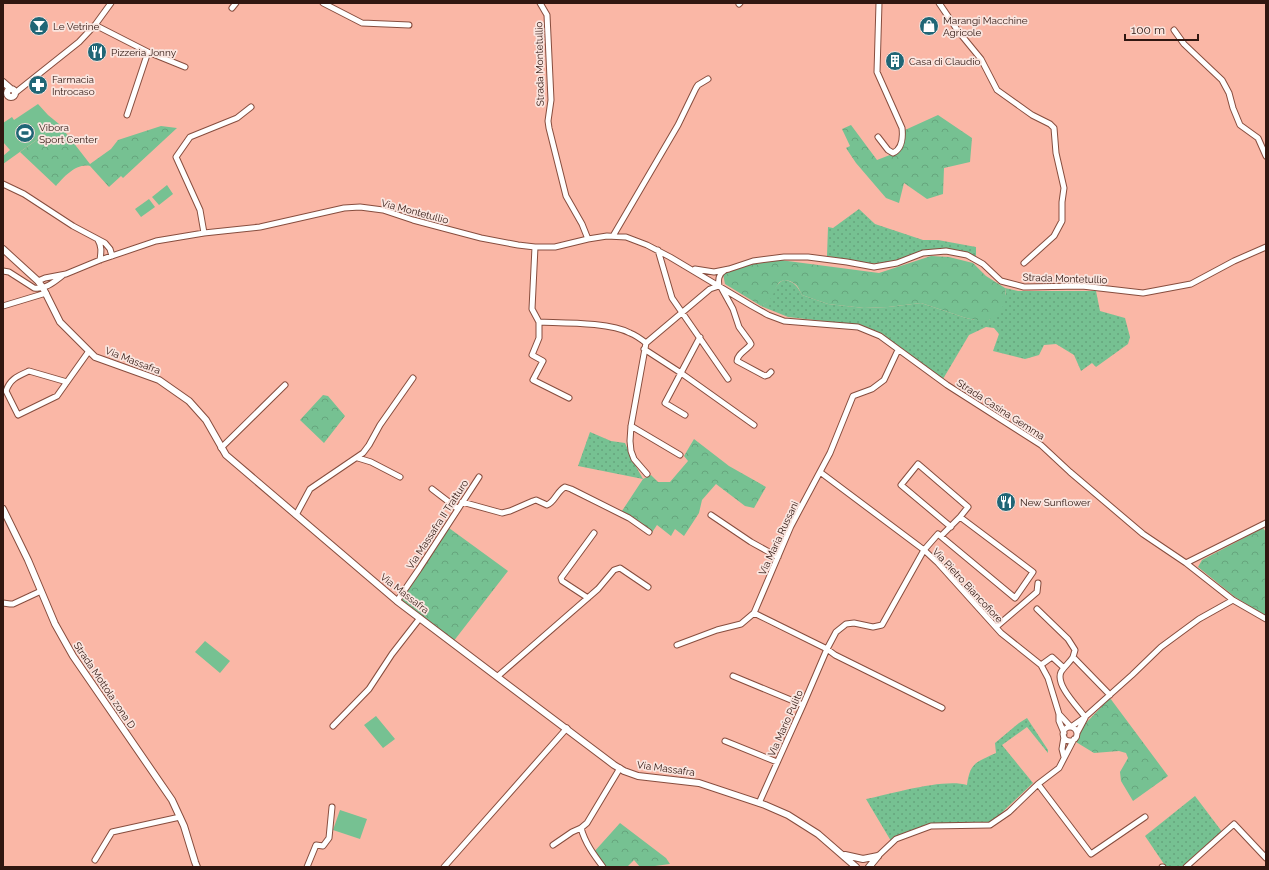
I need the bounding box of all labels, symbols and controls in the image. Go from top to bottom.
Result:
bar icon: Le Vetrine [28,15,50,37]
shop icon: Marangi Macchine Agricole [918,15,940,37]
place label: Marangi Macchine Agricole [943,15,1028,38]
scale bar [1125,16,1198,42]
place label: Le Vetrine [53,21,100,32]
street label: Strada Montetullio [533,21,546,107]
text: 100 m [1131,23,1165,37]
restaurant icon: Pizzeria Jonny [86,41,108,63]
place label: Pizzeria Jonny [111,47,177,58]
building icon: Casa di Claudio [884,50,906,72]
place label: Casa di Claudio [909,56,980,67]
pharmacy icon: Farmacia Introcaso [27,74,49,96]
place label: Farmacia Introcaso [52,74,95,97]
sports icon: Vibora Sport Center [14,122,36,144]
place label: Vibora Sport Center [39,122,98,145]
street label: Via Montetullio [380,197,450,226]
street label: Strada Montetullio [1022,272,1108,285]
street label: Via Massafra [104,345,162,376]
street label: Strada Casina Gemma [955,377,1047,442]
street label: Via Massafra II Tratturo [404,478,470,571]
restaurant icon: New Sunflower [995,491,1017,513]
place label: New Sunflower [1020,497,1091,508]
street label: Via Maria Russani [756,499,800,577]
street label: Via Pietro Biancofiore [930,546,1005,625]
street label: Via Massafra [378,571,431,616]
street label: Strada Mottola zona D [71,640,138,731]
street label: Via Mario Pulito [766,688,805,758]
street label: Via Massafra [636,759,696,778]

